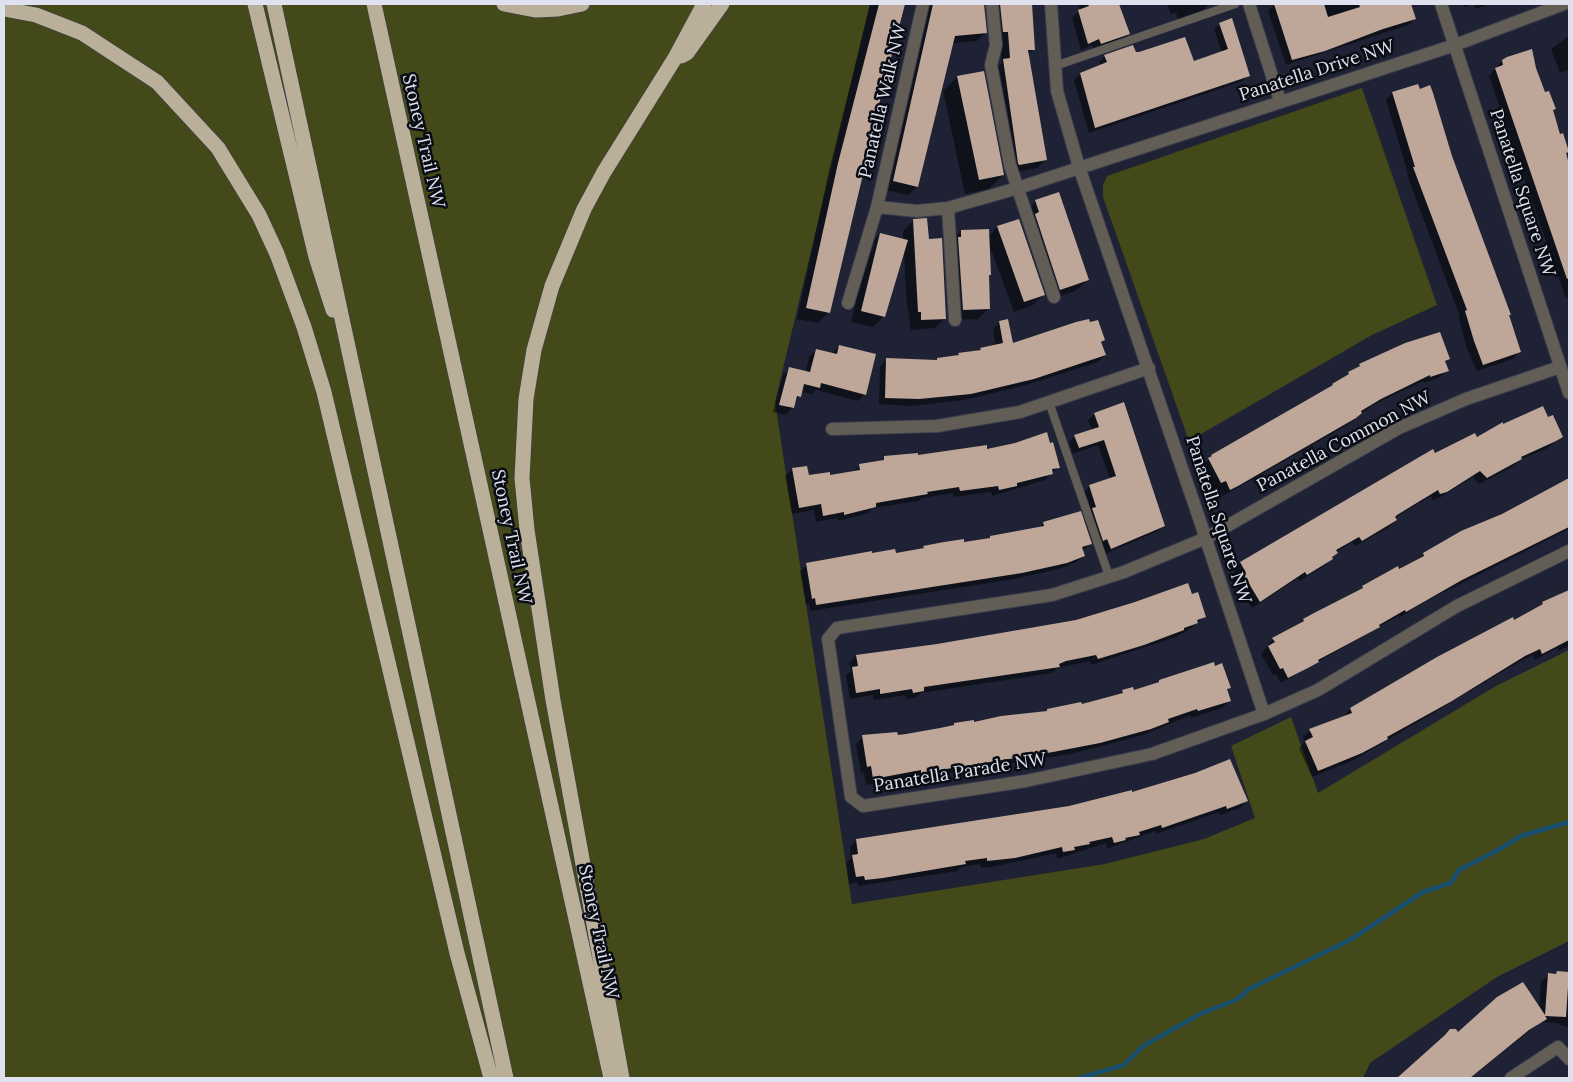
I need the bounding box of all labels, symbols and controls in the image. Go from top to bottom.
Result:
street label: Panatella Walk NW [855,22,911,180]
street label: Panatella Drive NW [1237,36,1397,106]
street label: Stoney Trail NW [397,72,449,210]
street label: Panatella Square NW [1485,106,1559,280]
street label: Panatella Common NW [1253,387,1435,497]
street label: Panatella Square NW [1181,433,1255,607]
street label: Stoney Trail NW [486,468,536,606]
street label: Panatella Parade NW [872,749,1048,797]
street label: Stoney Trail NW [573,863,623,1001]

